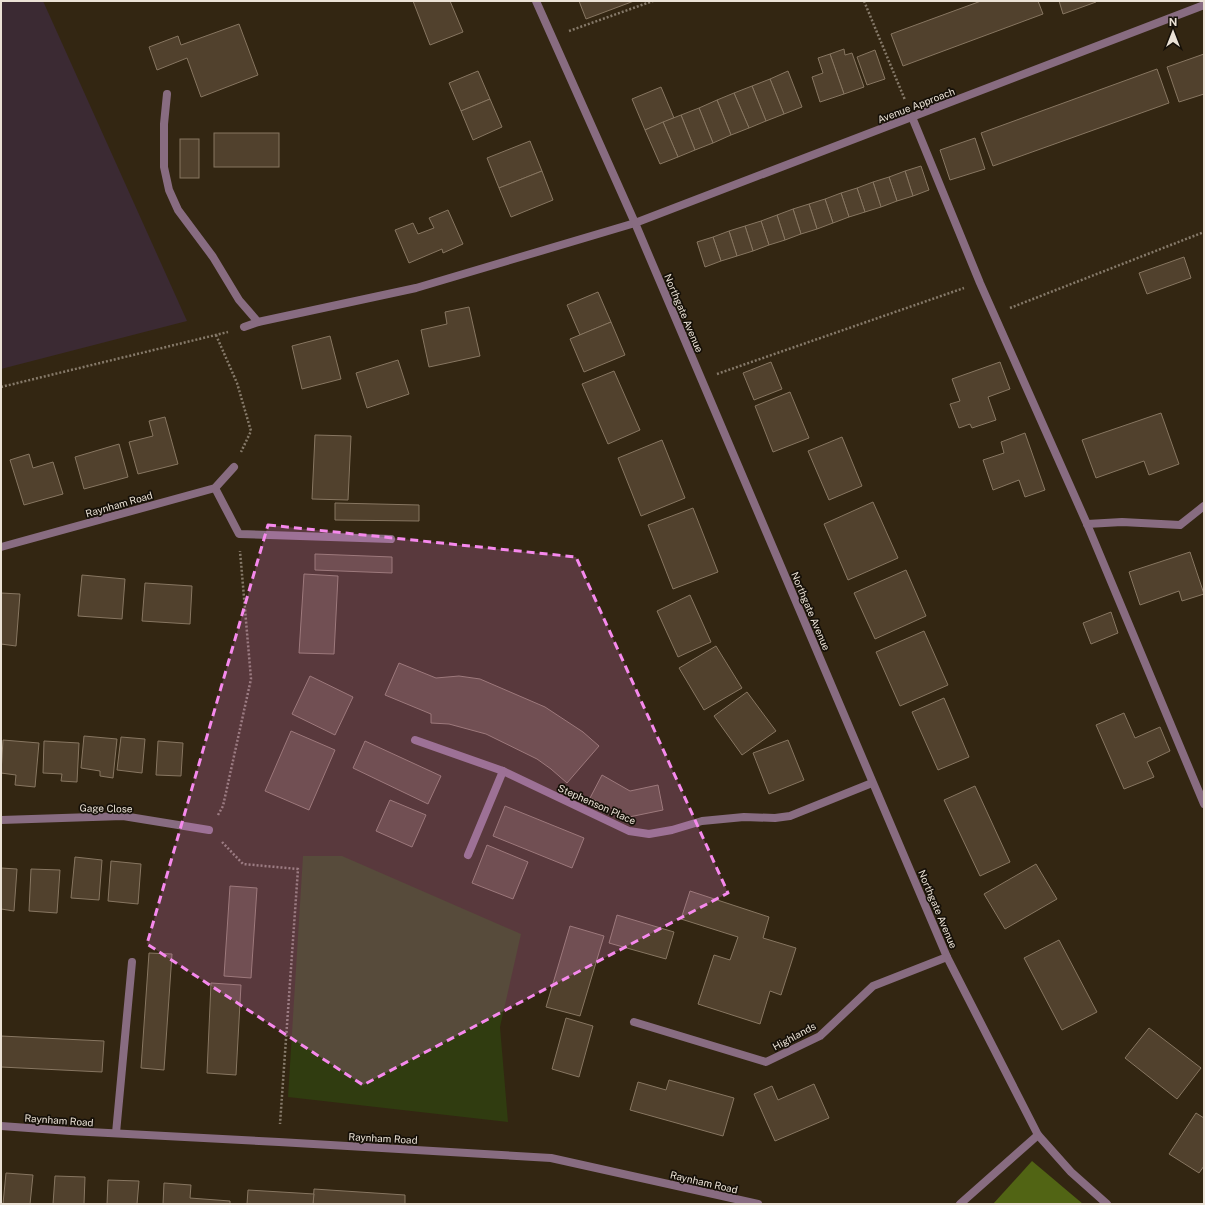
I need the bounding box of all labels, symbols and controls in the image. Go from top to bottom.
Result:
north arrow [1153,12,1193,52]
text: N [1169,16,1177,28]
street label: Avenue Approach [876,85,957,125]
street label: Northgate Avenue [662,272,706,354]
street label: Raynham Road [84,489,154,519]
street label: Northgate Avenue [789,570,833,652]
street label: Stephenson Place [556,781,638,827]
street label: Gage Close [79,802,133,814]
street label: Northgate Avenue [916,868,960,950]
street label: Highlands [770,1020,818,1052]
street label: Raynham Road [24,1112,94,1128]
street label: Raynham Road [348,1130,418,1146]
street label: Raynham Road [669,1168,739,1196]

